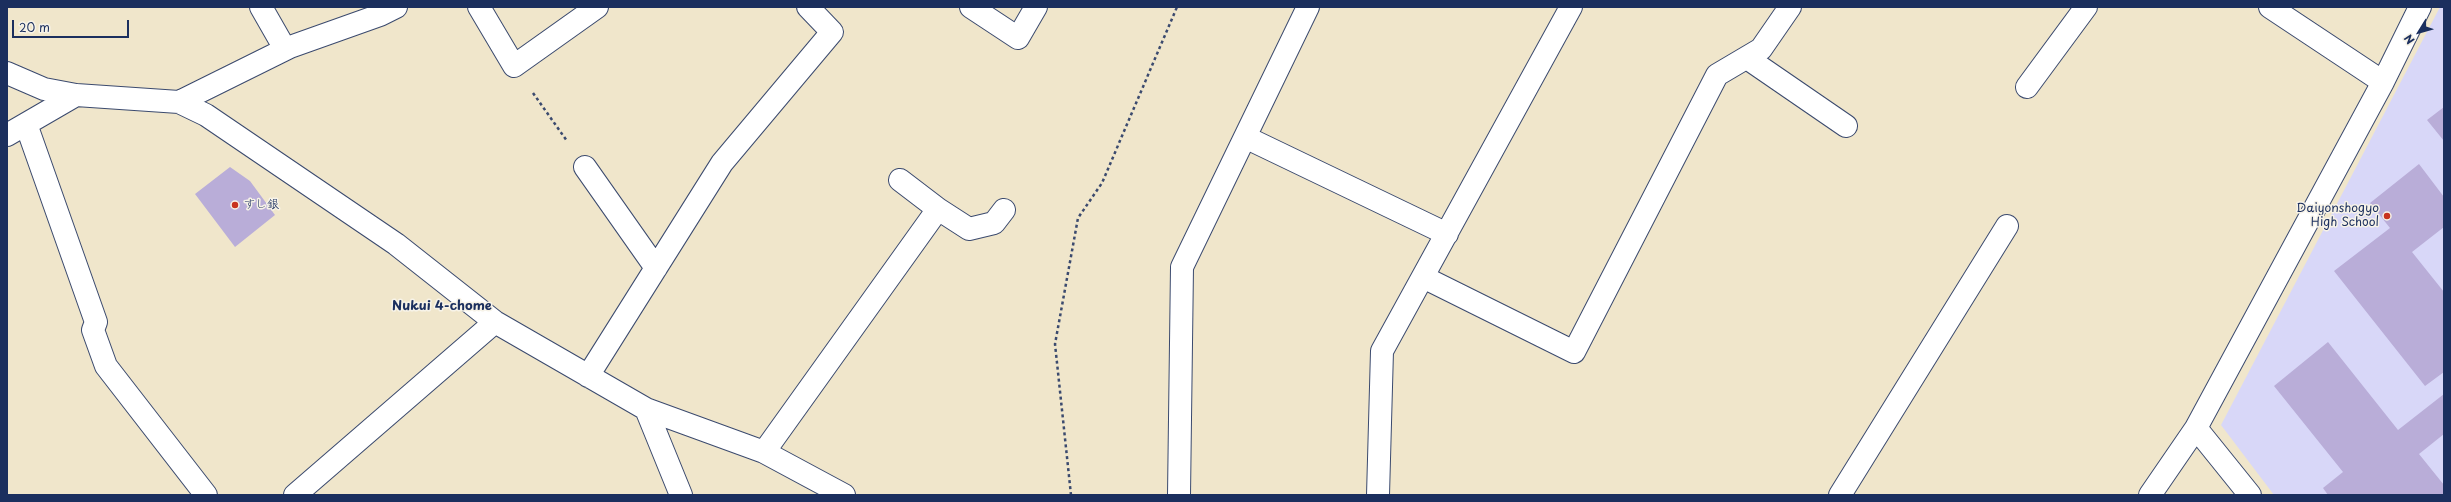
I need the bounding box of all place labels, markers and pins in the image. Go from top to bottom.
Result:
place label: すし銀 [243,198,279,212]
marker: すし銀 [230,200,240,210]
place label: Daiyonshogyo High School [2296,202,2379,230]
marker: Daiyonshogyo High School [2382,211,2392,221]

